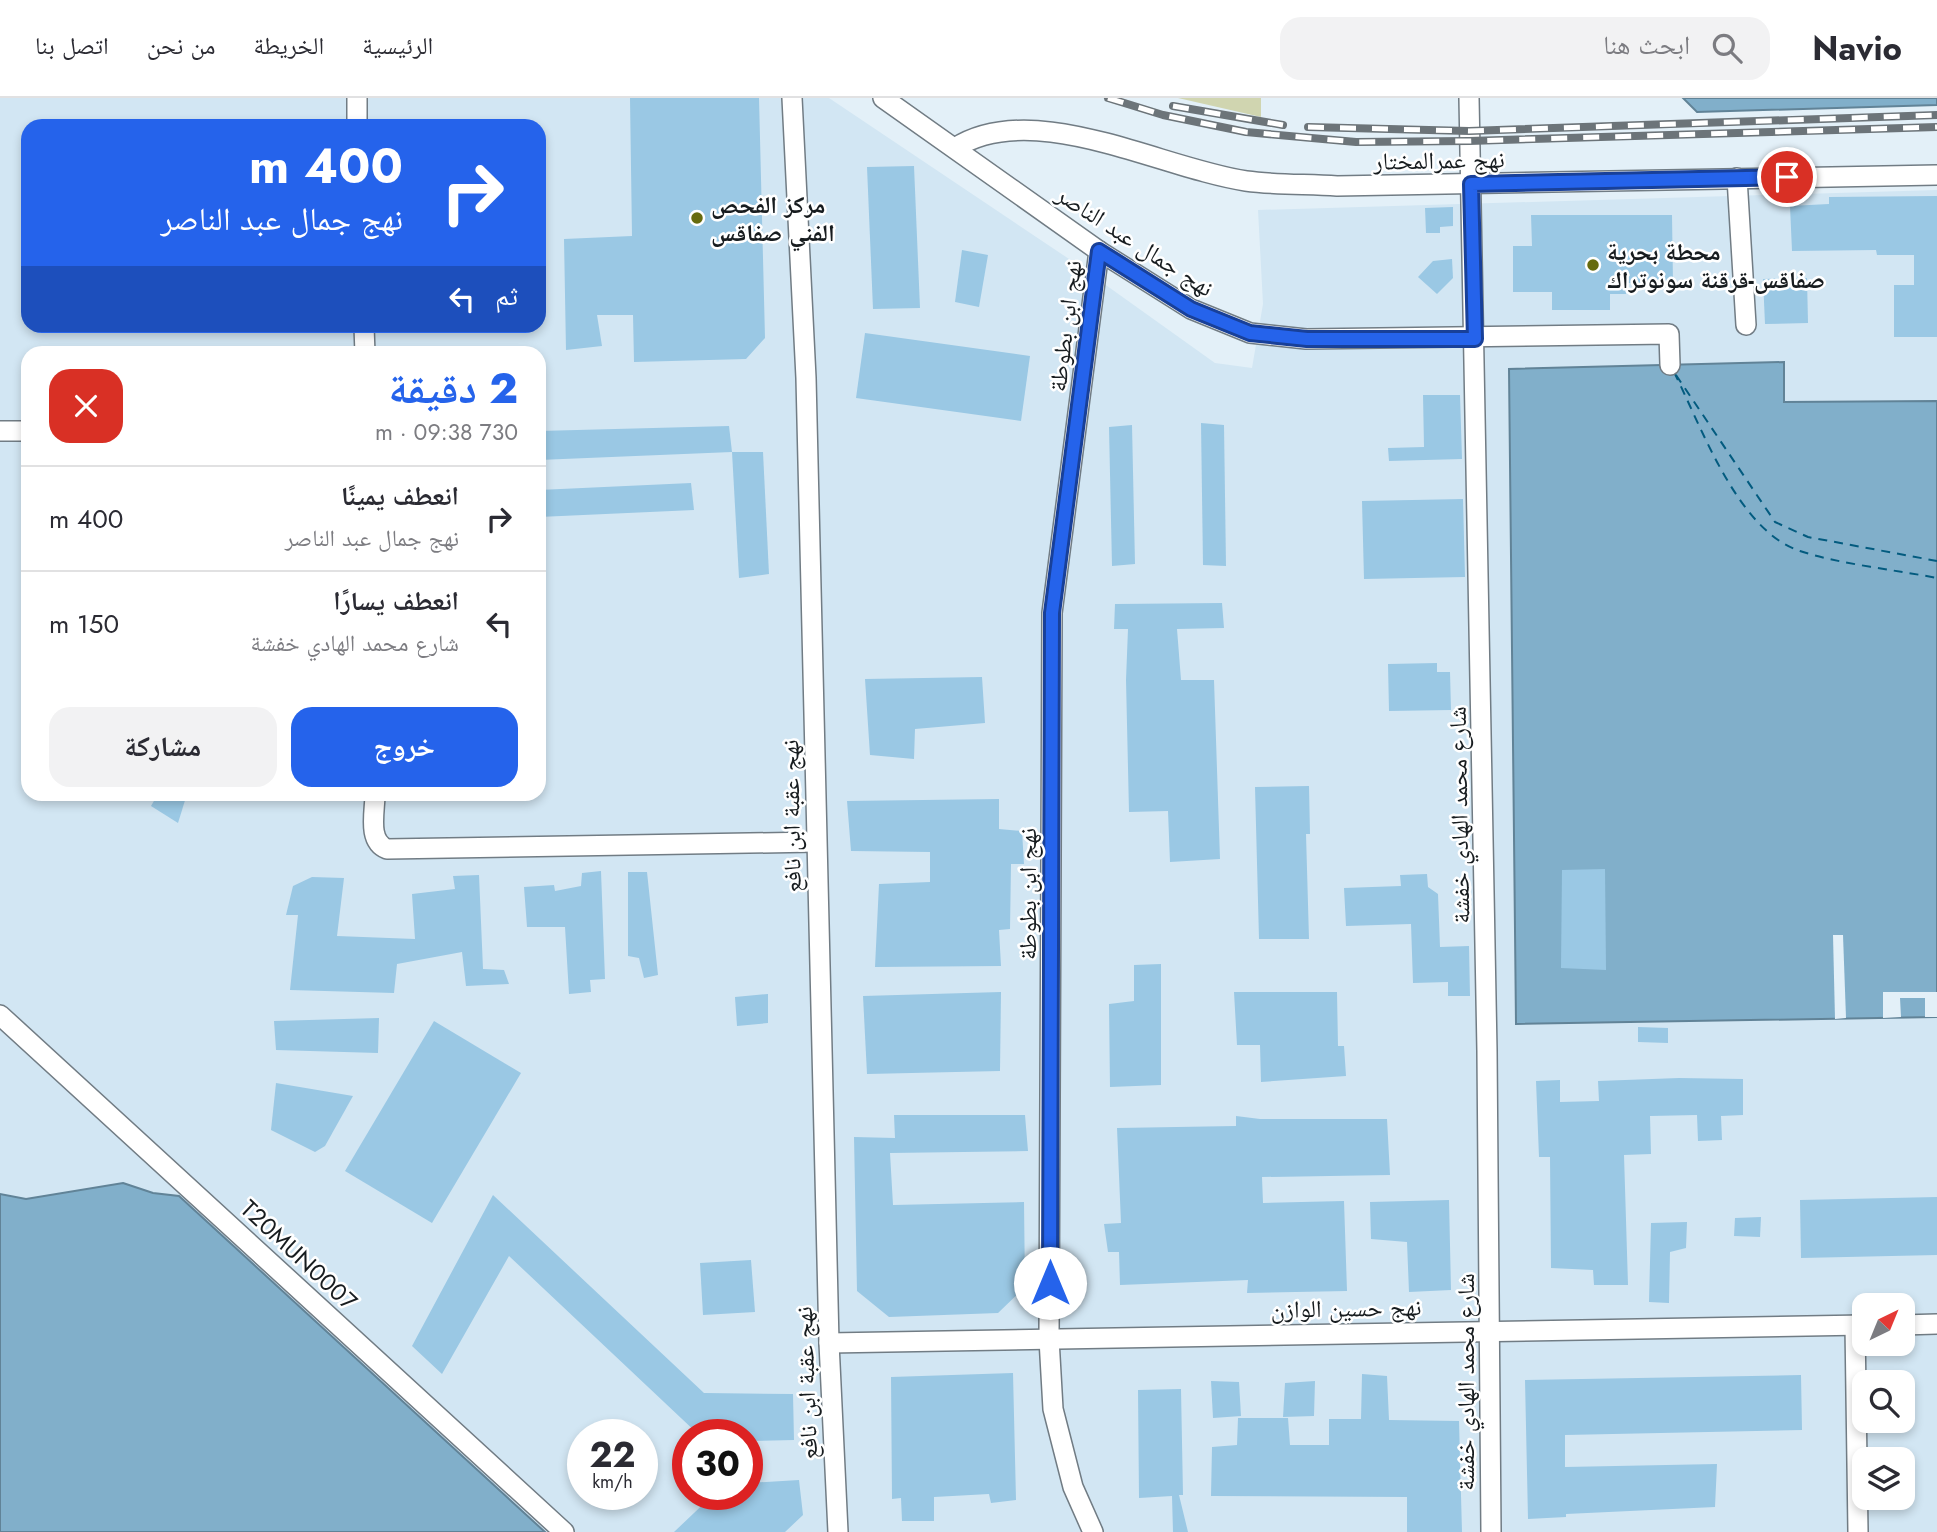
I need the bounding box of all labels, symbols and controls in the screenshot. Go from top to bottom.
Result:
search box [1280,17,1770,80]
text: Navio [1812,25,1902,72]
text: ابحث هنا [1603,26,1690,64]
text: اتصل بنا [35,28,109,63]
text: من نحن [147,28,216,63]
text: الخريطة [254,28,324,63]
text: الرئيسية [362,28,433,63]
icon: search [1708,29,1746,67]
text: 400 m [249,131,403,201]
street label: نهج عمرالمختار [1372,141,1505,179]
icon: right [427,147,518,238]
pin [1757,147,1817,207]
icon: arrive [1768,158,1806,196]
street label: نهج جمال عبد الناصر [1048,176,1221,305]
place label: مركز الفحص الفني صفاقس [711,187,835,251]
text: نهج جمال عبد الناصر [161,196,403,242]
marker: مركز الفحص الفني صفاقس [689,210,705,226]
place label: محطة بحرية صفاقس-قرقنة سونوتراك [1607,234,1825,297]
marker: محطة بحرية صفاقس-قرقنة سونوتراك [1585,257,1601,273]
street label: نهج ابن بطوطة [1040,258,1090,394]
text: ثم [495,277,518,315]
icon: left [443,280,481,318]
text: 2 دقيقة [389,358,518,419]
button: close [49,369,123,443]
text: 730 m · 09:38 [375,415,518,449]
text: انعطف يمينًا [341,477,459,515]
text: 400 m [49,500,123,538]
icon: right [480,500,518,538]
text: نهج جمال عبد الناصر [285,521,459,555]
text: انعطف يسارًا [333,582,459,620]
text: 150 m [49,605,119,643]
icon: left [480,605,518,643]
text: شارع محمد الهادي خفشة [251,626,459,660]
street label: شارع محمد الهادي خفشة [1440,706,1480,924]
button: مشاركة [49,707,277,787]
button: خروج [291,707,518,787]
street label: نهج عقبة ابن نافع [772,739,810,893]
street label: نهج ابن بطوطة [1010,828,1045,960]
street label: T20MUN0007 [233,1192,365,1319]
position arrow [1013,1246,1087,1320]
street label: شارع محمد الهادي خفشة [1448,1273,1485,1491]
street label: نهج حسين الوازن [1270,1289,1422,1327]
north arrow [1852,1293,1914,1356]
map controls [1852,1293,1915,1510]
street label: نهج عقبة ابن نافع [786,1306,826,1460]
button: search [1852,1370,1915,1433]
speed limit sign: 30 [672,1419,763,1510]
text: 22 [590,1430,635,1480]
button: layers [1852,1447,1915,1510]
text: km/h [592,1469,633,1495]

